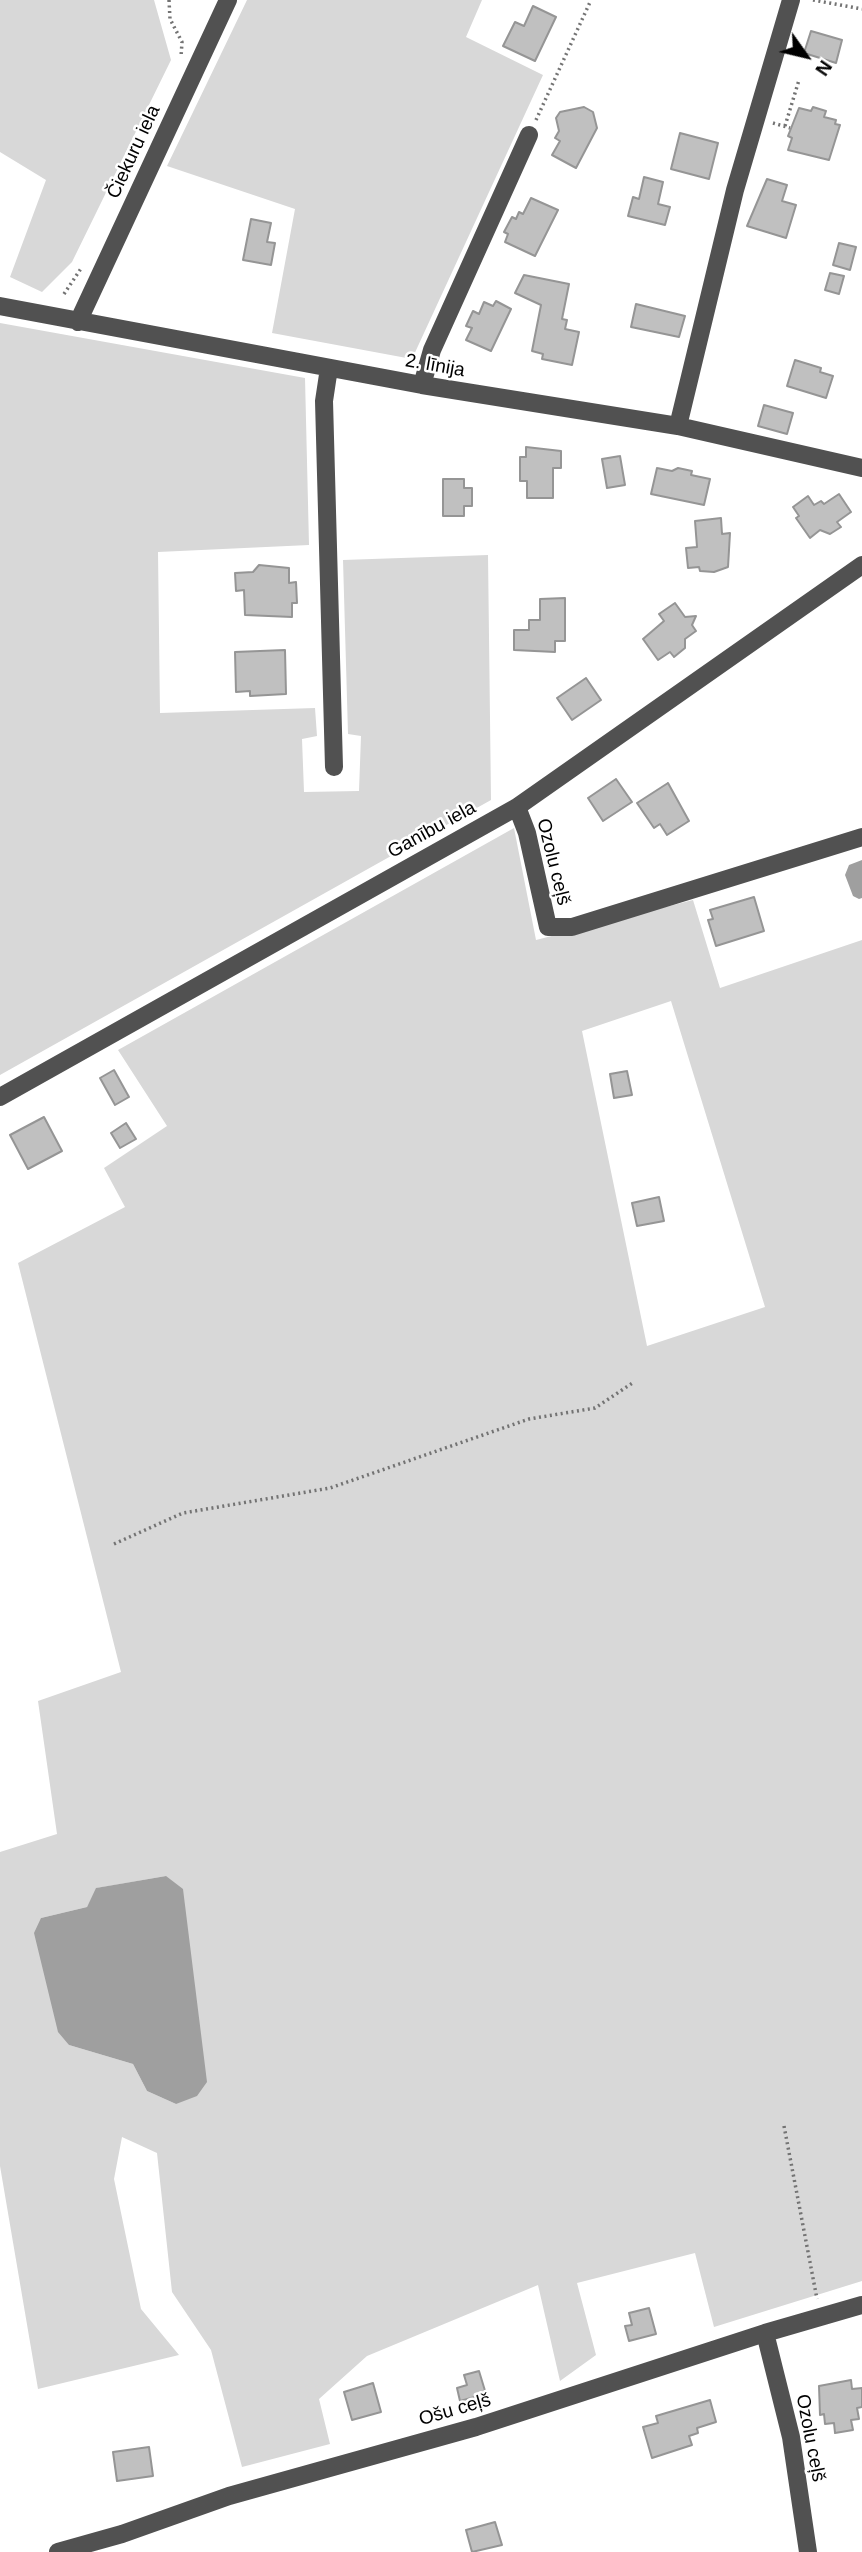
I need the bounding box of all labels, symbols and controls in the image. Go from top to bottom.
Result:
north arrow [771,21,841,91]
text: N [811,56,836,80]
street label: Čiekuru iela [102,102,166,202]
street label: 2. līnija [403,350,467,382]
street label: Ganību iela [384,796,480,864]
street label: Ozolu ceļš [531,816,575,908]
street label: Ošu ceļš [416,2389,494,2431]
street label: Ozolu ceļš [790,2392,830,2484]

